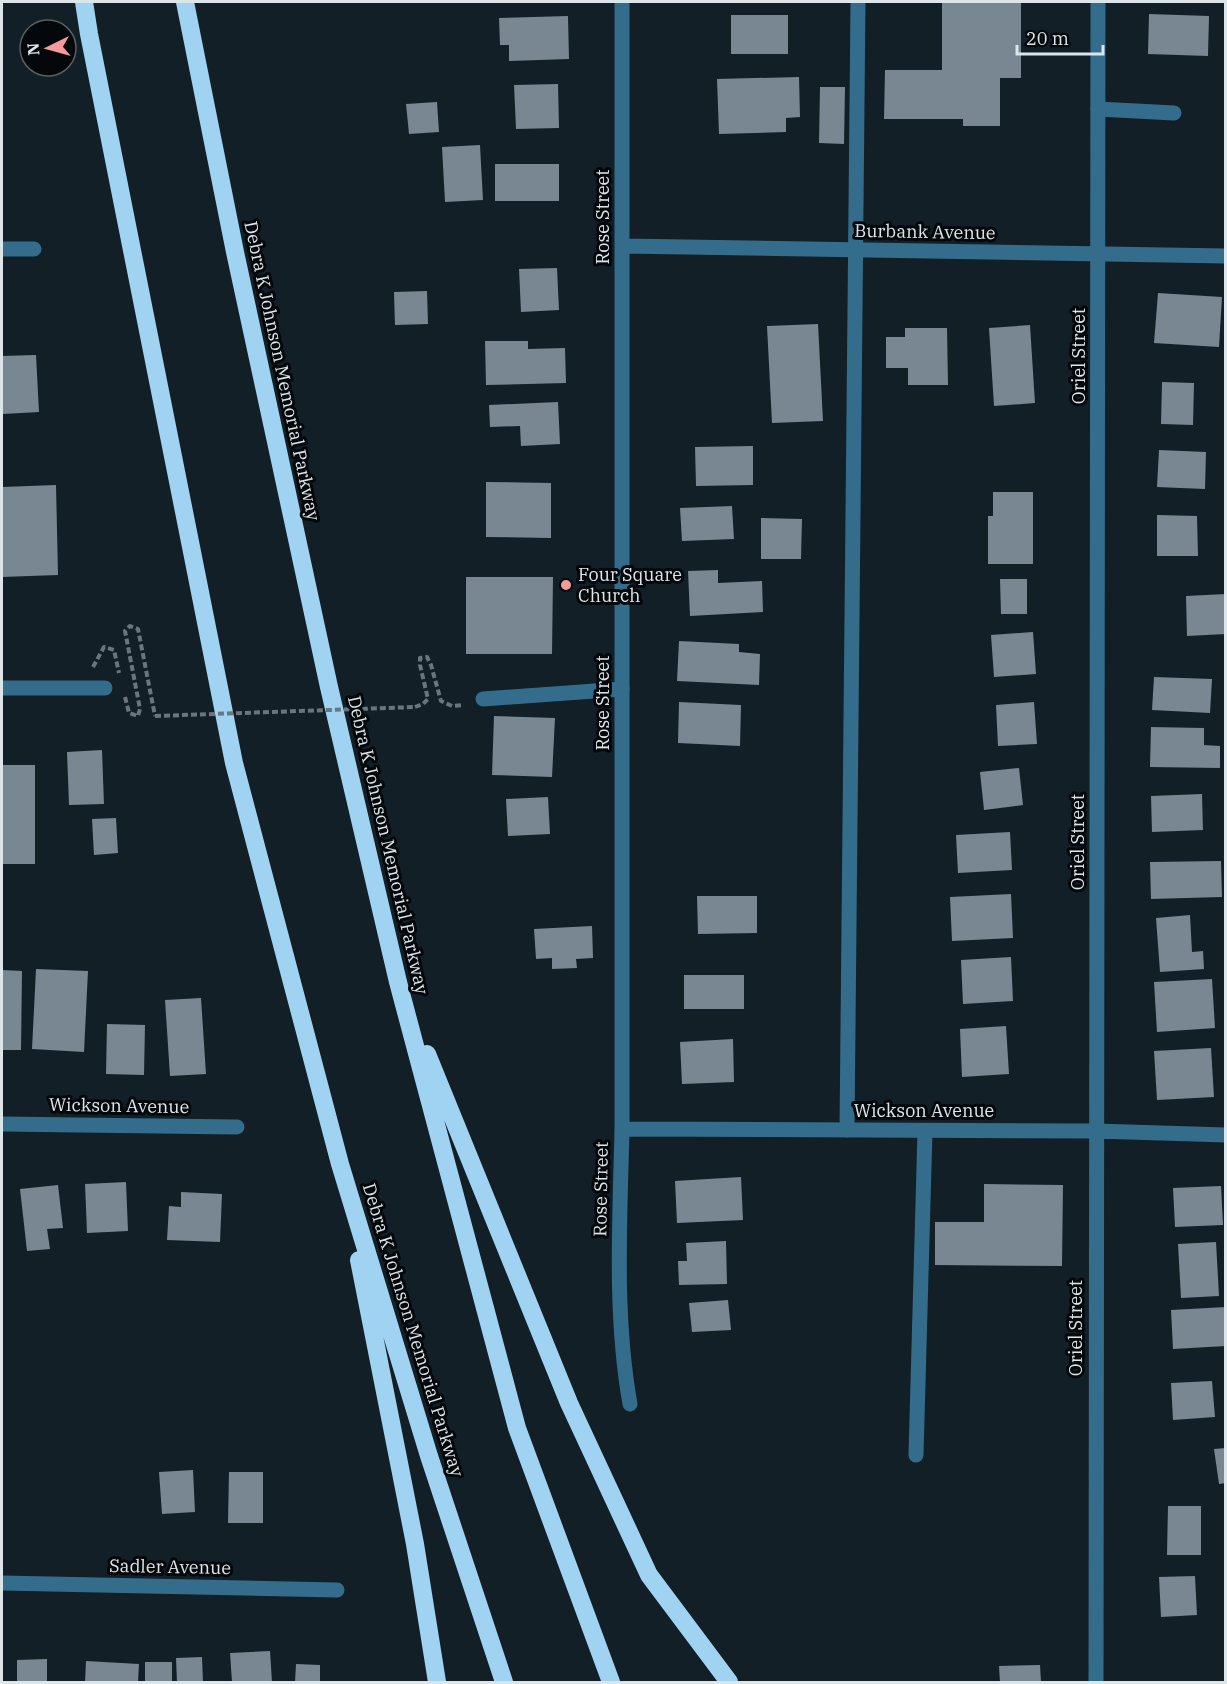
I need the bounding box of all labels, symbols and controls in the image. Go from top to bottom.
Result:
north arrow [18,18,78,78]
scale bar [1017,18,1102,56]
text: 20 m [1026,27,1069,50]
text: N [23,42,44,56]
street label: Rose Street [591,169,614,265]
street label: Debra K Johnson Memorial Parkway [239,219,326,523]
street label: Burbank Avenue [854,219,996,244]
street label: Oriel Street [1067,308,1090,404]
place label: Four Square Church [578,563,682,607]
marker: Four Square Church [559,578,573,592]
street label: Rose Street [591,655,614,751]
street label: Debra K Johnson Memorial Parkway [343,693,434,997]
street label: Oriel Street [1066,794,1089,890]
street label: Wickson Avenue [49,1093,189,1118]
street label: Wickson Avenue [854,1099,994,1122]
street label: Rose Street [588,1141,613,1237]
street label: Debra K Johnson Memorial Parkway [358,1180,469,1480]
street label: Oriel Street [1064,1280,1087,1376]
street label: Sadler Avenue [109,1554,231,1579]

